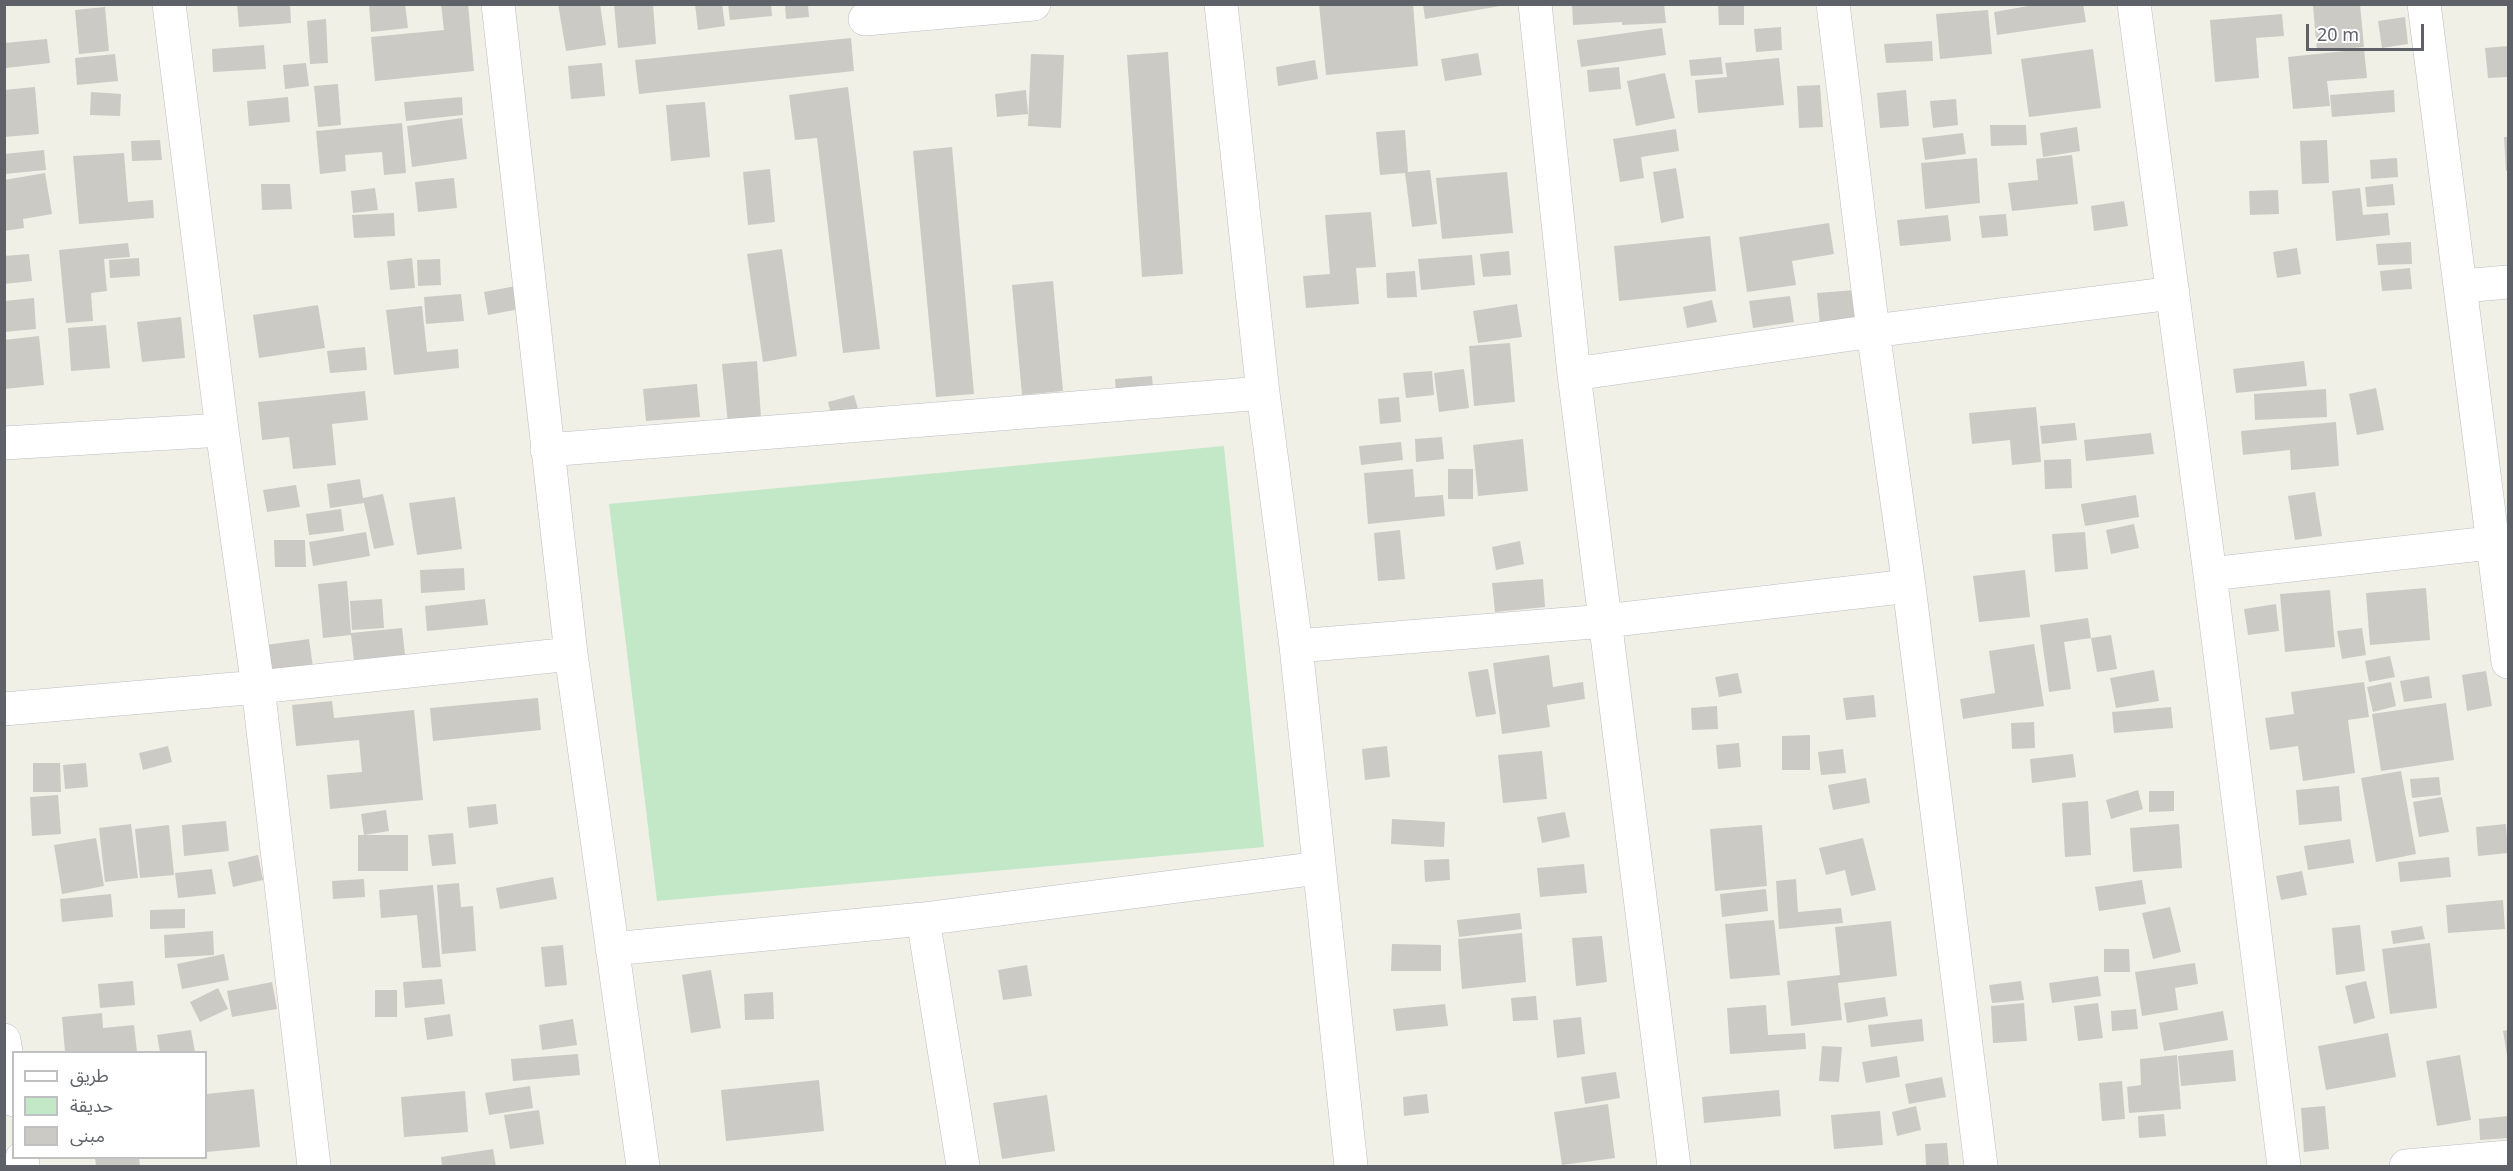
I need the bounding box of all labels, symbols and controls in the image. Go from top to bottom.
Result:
scale bar [2309,12,2428,50]
text: 20 m [2317,22,2359,46]
legend [12,1051,207,1159]
text: طريق [70,1063,109,1087]
text: حديقة [70,1093,113,1117]
text: مبنى [70,1123,105,1147]

